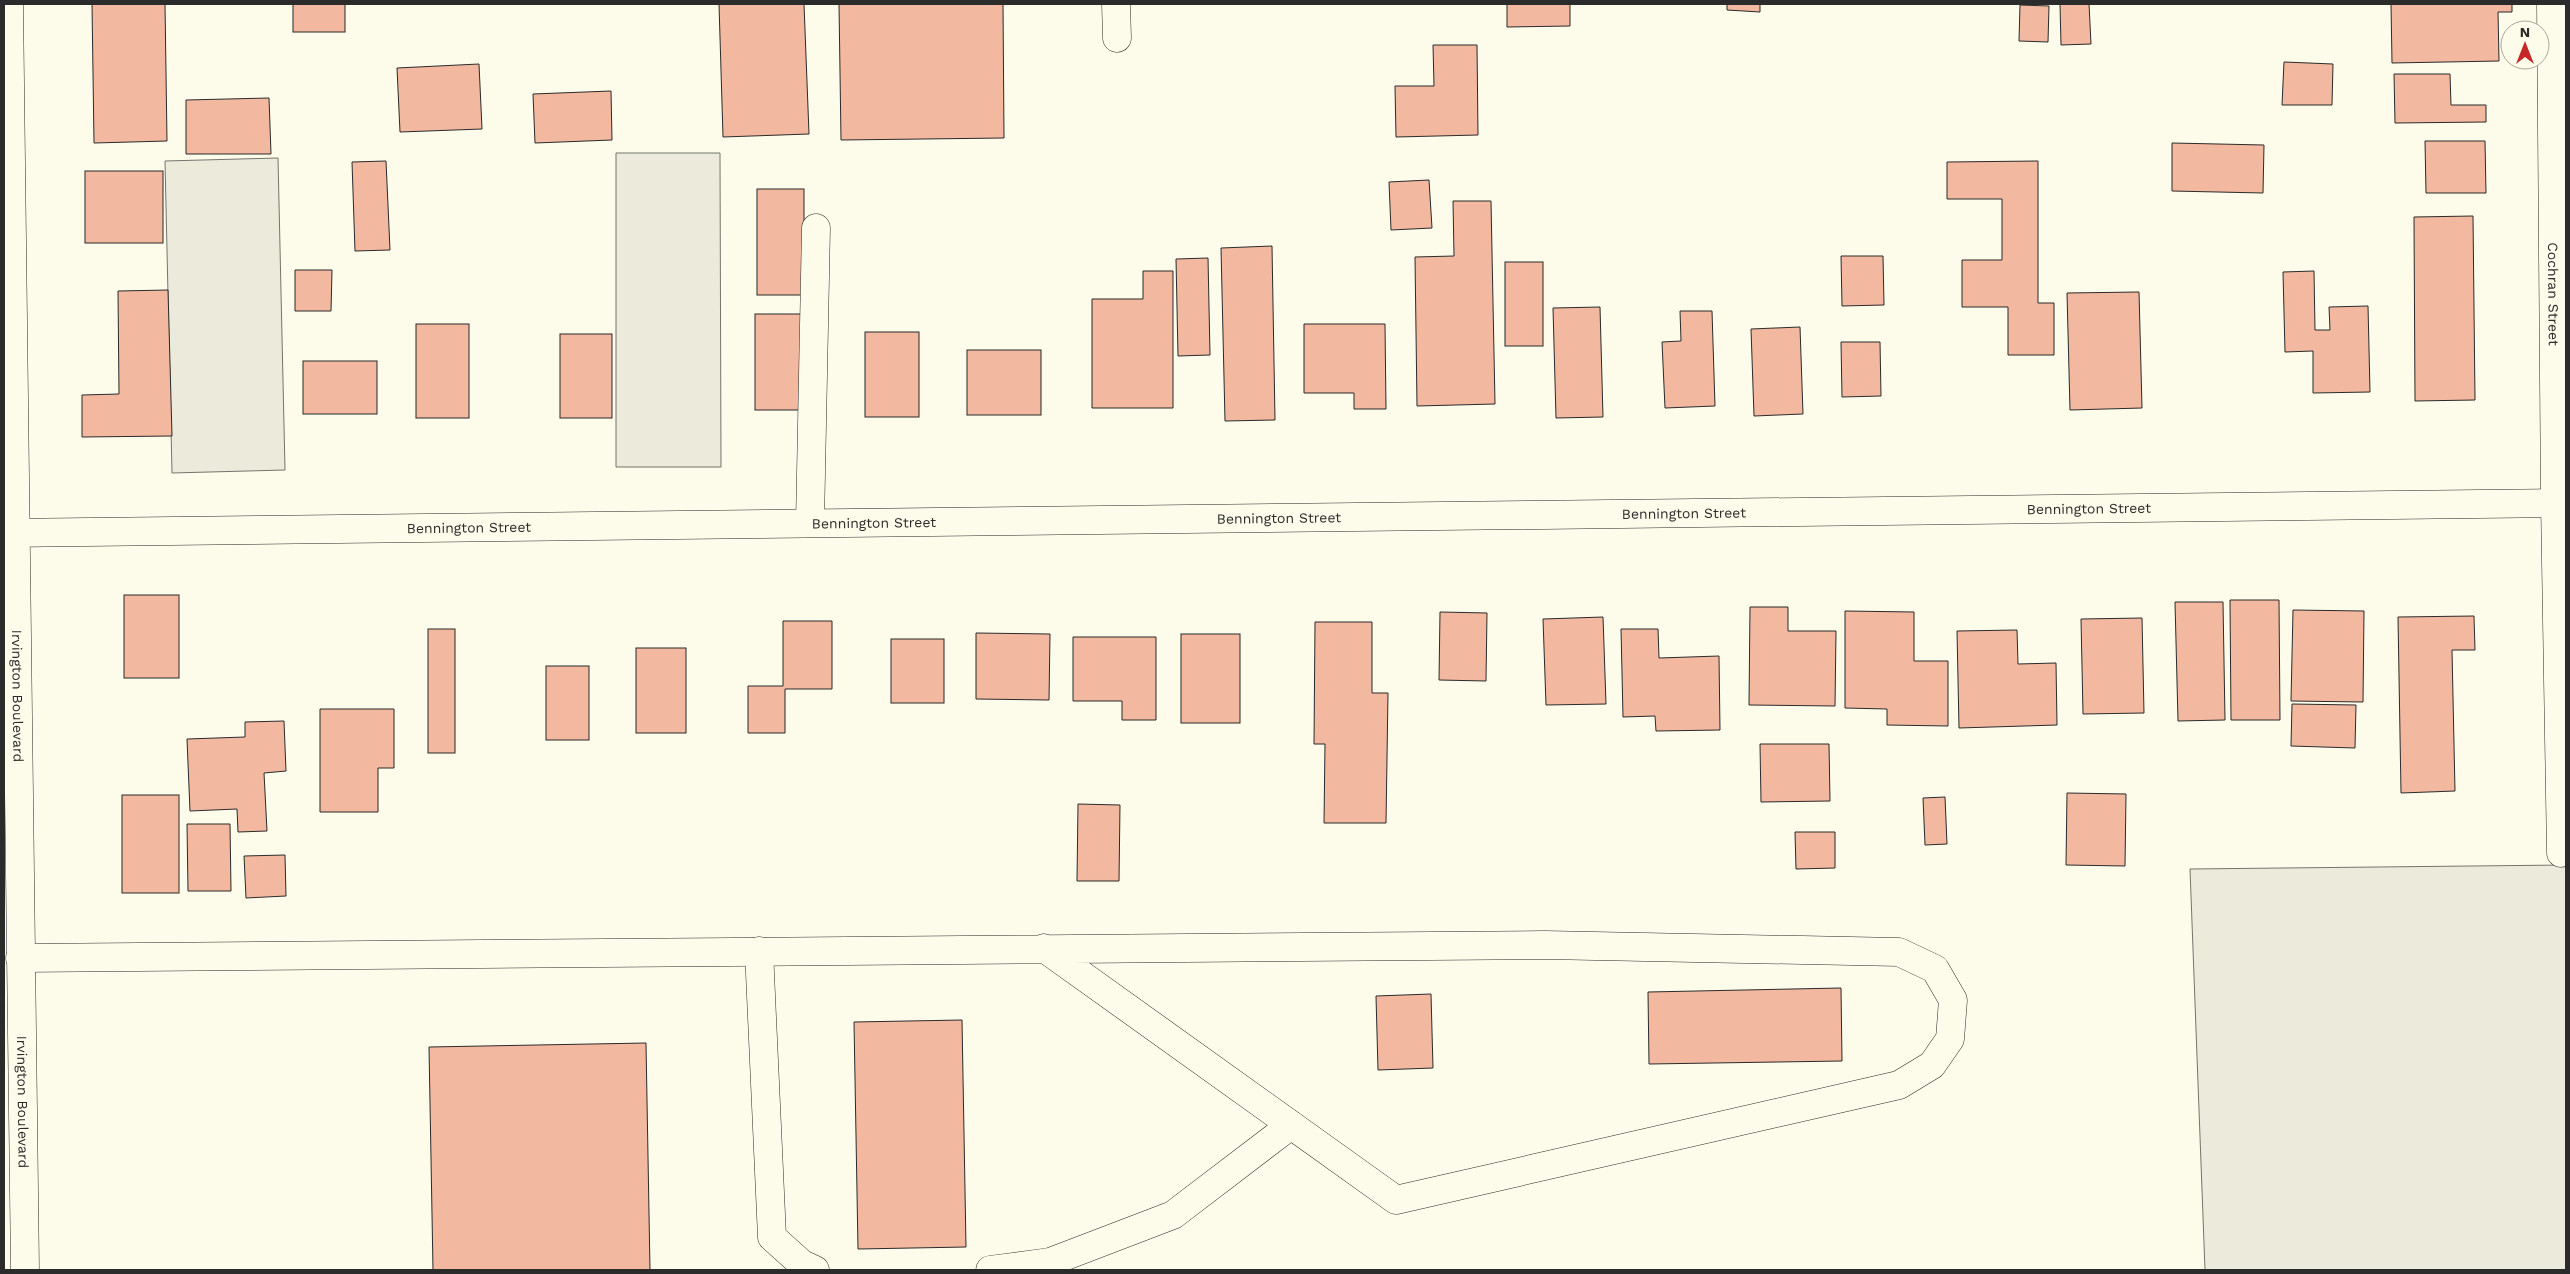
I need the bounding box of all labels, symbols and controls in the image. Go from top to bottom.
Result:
north arrow [2500,20,2550,70]
text: N [2520,24,2530,40]
street label: Cochran Street [2545,242,2562,346]
street label: Bennington Street [2027,500,2151,517]
street label: Bennington Street [1622,505,1746,522]
street label: Bennington Street [1217,509,1341,527]
street label: Bennington Street [812,514,936,532]
street label: Bennington Street [407,519,531,536]
street label: Irvington Boulevard [9,630,27,762]
street label: Irvington Boulevard [14,1036,32,1168]

